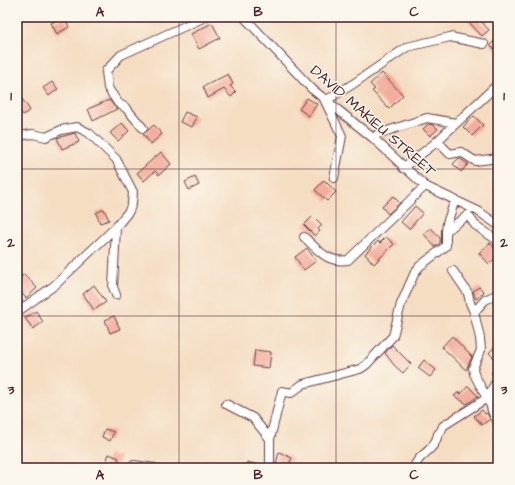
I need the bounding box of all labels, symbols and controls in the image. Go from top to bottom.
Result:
text: A [96,3,105,21]
text: B [253,3,263,21]
text: C [409,3,419,21]
street label: DAVID MAKIEU STREET [306,61,441,182]
text: 1 [10,87,12,105]
text: 1 [503,87,505,105]
text: 2 [6,234,15,252]
text: 2 [499,234,508,252]
text: 3 [7,381,15,399]
text: 3 [500,381,508,399]
text: A [96,466,105,484]
text: B [253,466,263,484]
text: C [409,466,419,484]

